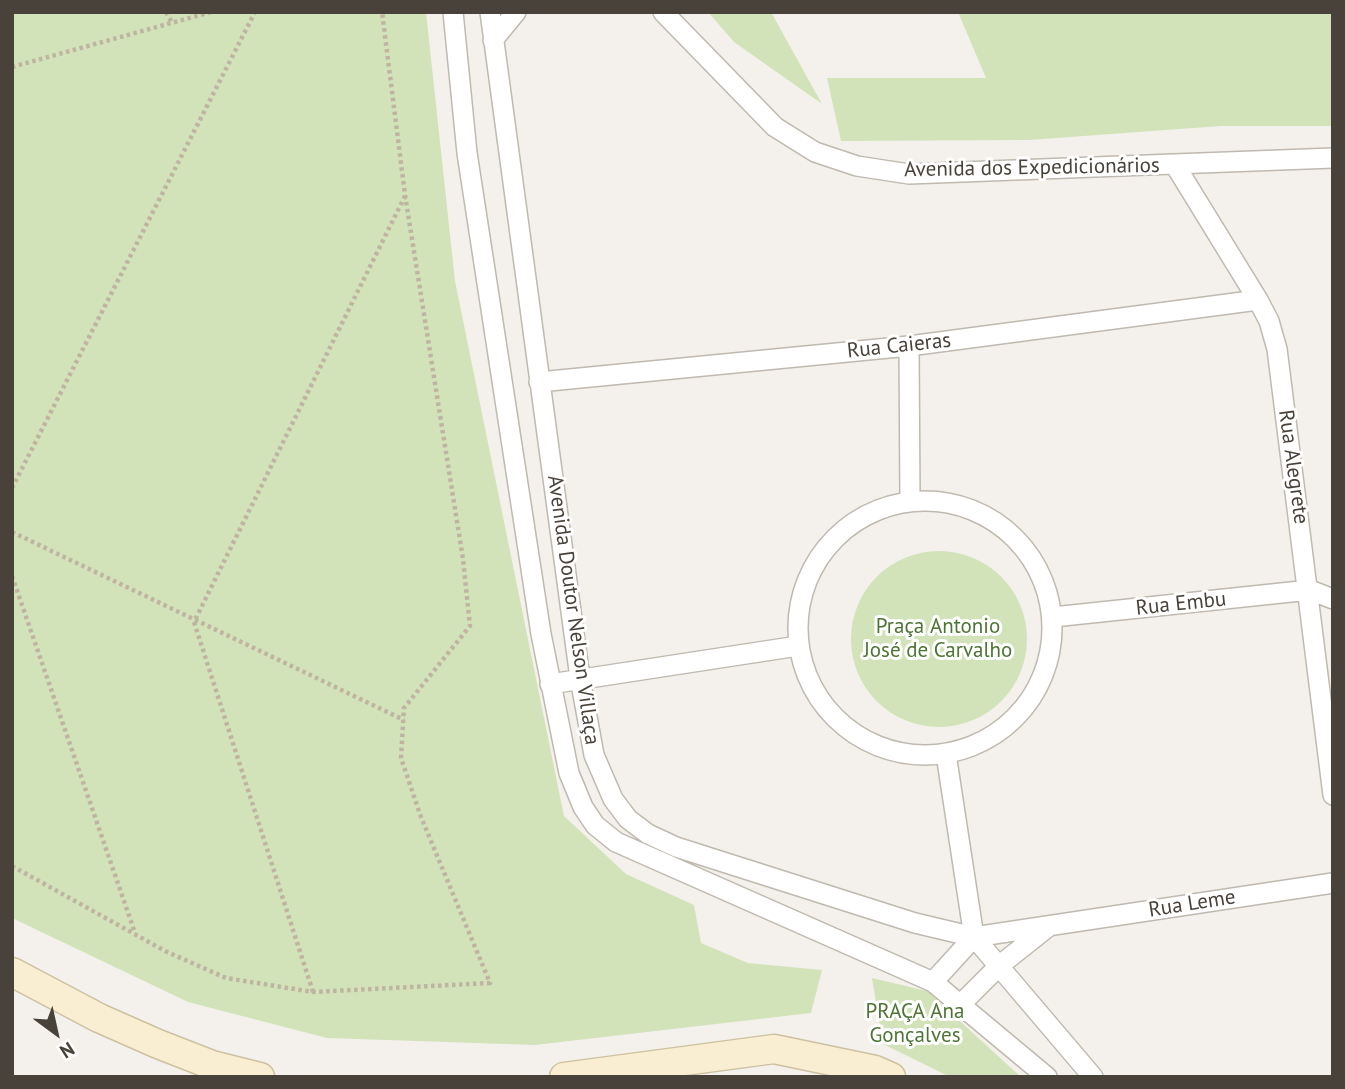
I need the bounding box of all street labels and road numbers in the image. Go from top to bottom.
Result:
street label: Avenida dos Expedicionários [904,153,1160,183]
street label: Rua Caieras [846,328,952,364]
street label: Rua Alegrete [1273,408,1313,526]
street label: Avenida Doutor Nelson Villaça [542,474,604,746]
street label: Rua Embu [1135,587,1227,621]
street label: Rua Leme [1147,885,1237,923]

